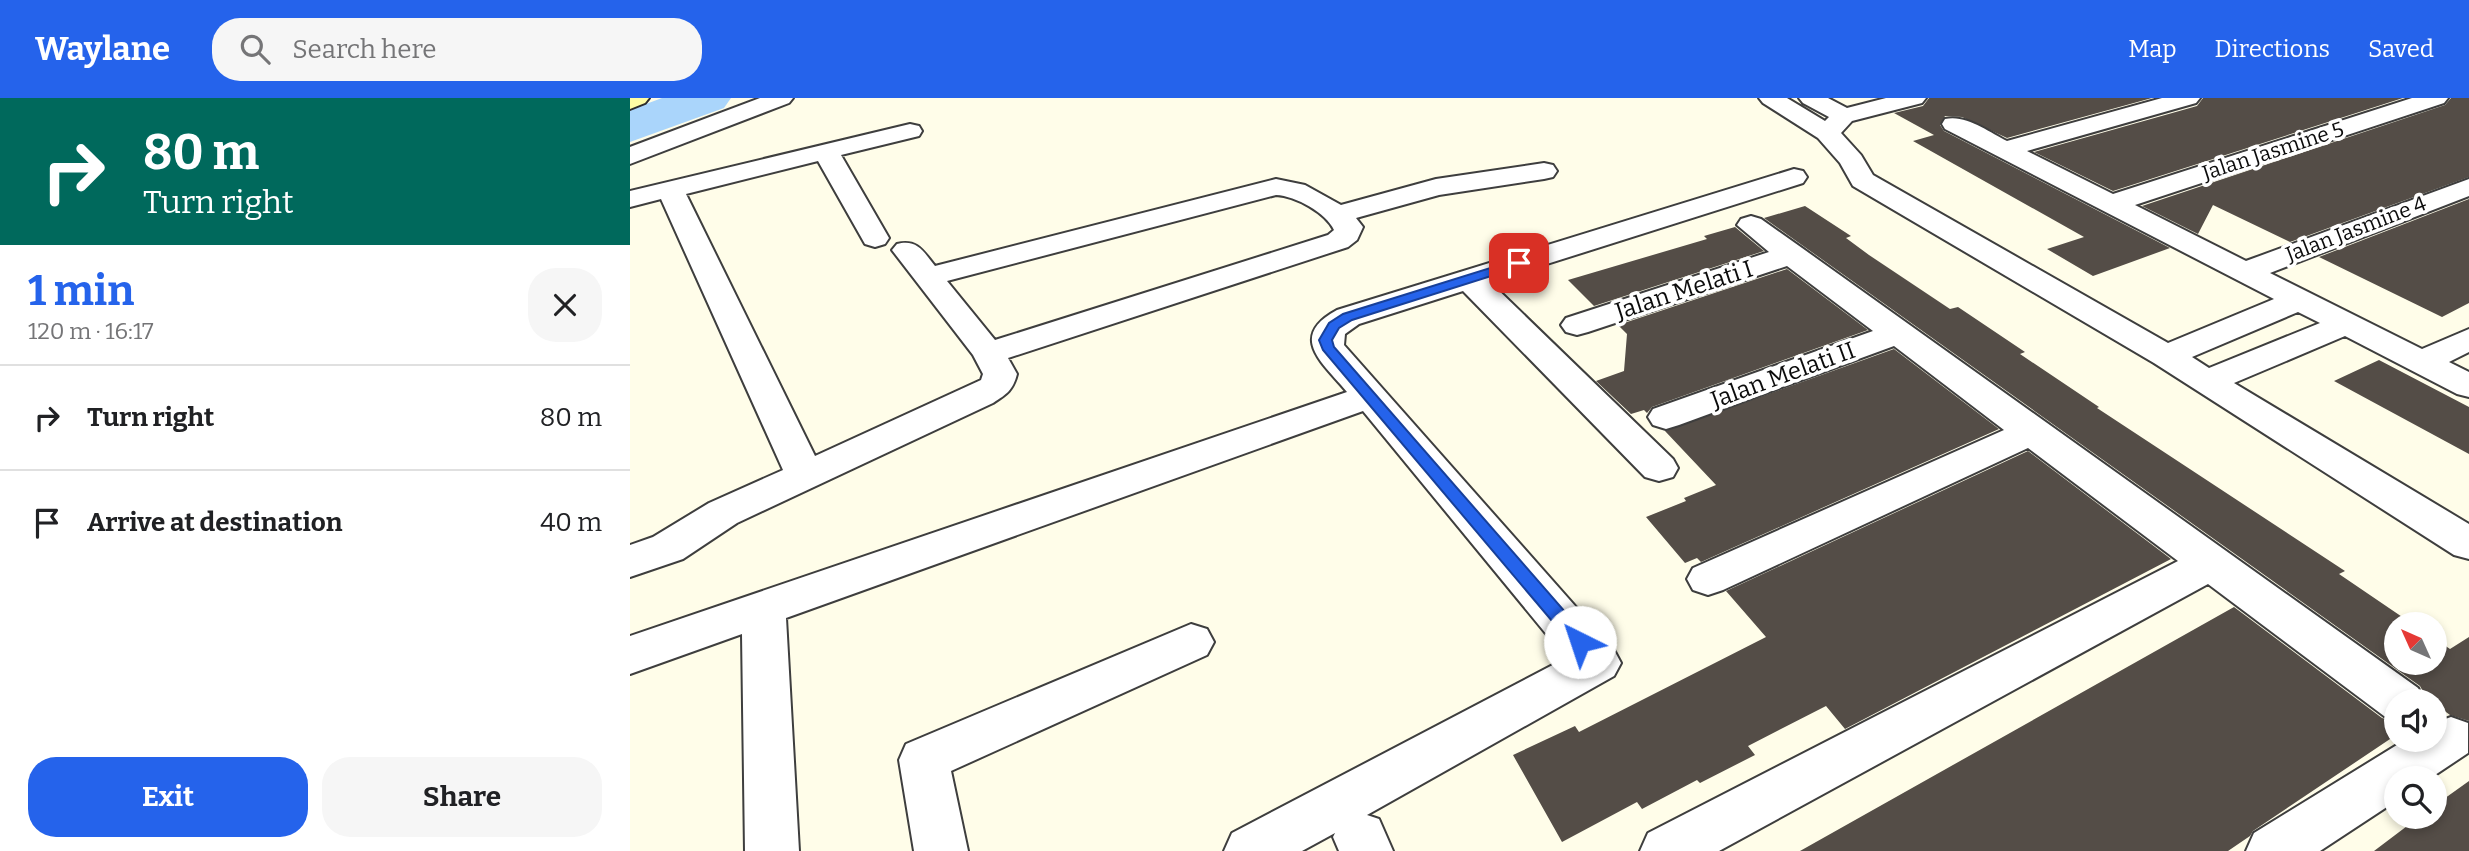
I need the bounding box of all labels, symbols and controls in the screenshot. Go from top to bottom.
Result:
search box [212,18,702,81]
text: Waylane [35,29,170,69]
icon: search [236,30,274,68]
text: Search here [292,34,437,65]
text: Map [2128,35,2177,63]
text: Directions [2215,35,2330,63]
text: Saved [2368,35,2434,63]
street label: Jalan Jasmine 5 [2198,116,2347,186]
text: 80 m [143,123,259,182]
icon: right [28,126,119,217]
text: Turn right [143,183,294,221]
street label: Jalan Jasmine 4 [2281,190,2430,268]
pin [1489,233,1549,293]
icon: arrive [1500,244,1538,282]
street label: Jalan Melati I [1611,255,1756,326]
text: 1 min [28,266,134,316]
button: close [528,268,602,342]
text: 120 m · 16:17 [28,317,154,345]
street label: Jalan Melati II [1706,336,1859,414]
icon: right [28,399,66,437]
text: Turn right [87,402,214,433]
text: 80 m [540,402,602,433]
icon: arrive [28,504,66,542]
text: Arrive at destination [87,507,342,538]
text: 40 m [540,507,602,538]
position arrow [1543,605,1617,679]
north arrow [2384,612,2446,676]
map controls [2384,612,2447,829]
button: sound [2384,689,2447,752]
button: Exit [28,757,308,837]
button: Share [322,757,602,837]
button: search [2384,766,2447,829]

